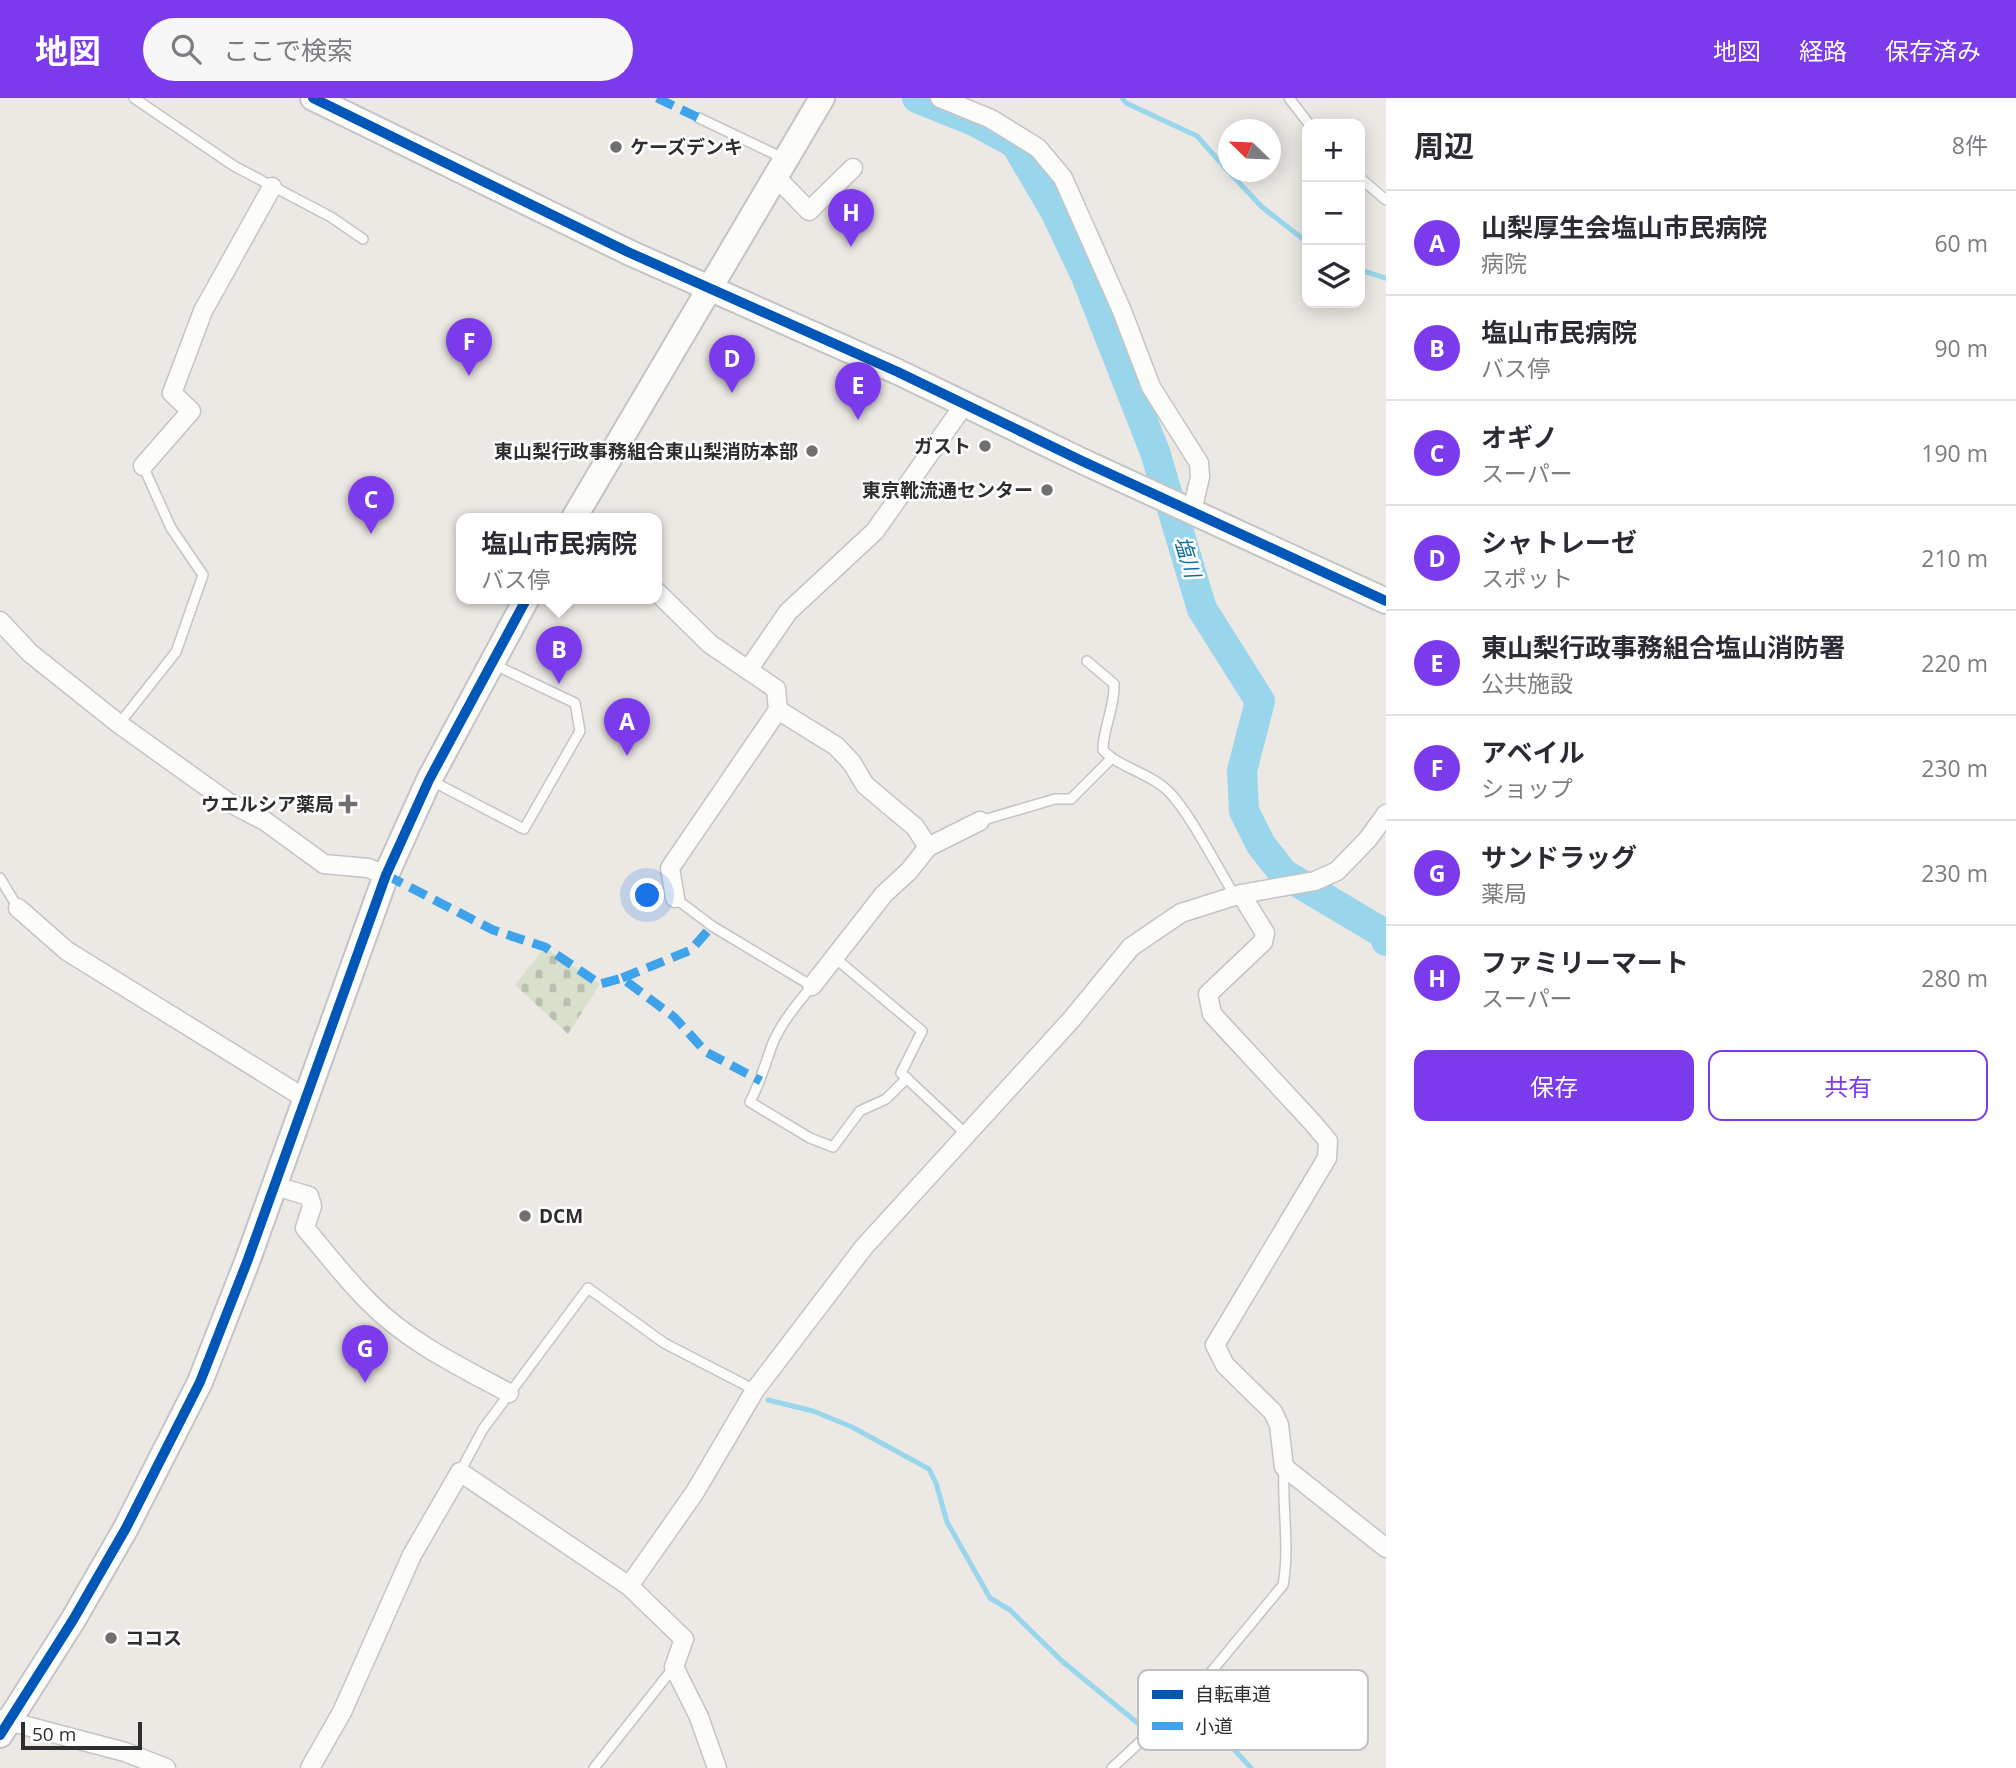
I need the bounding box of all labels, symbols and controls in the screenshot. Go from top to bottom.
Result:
search box [143,18,633,81]
text: 地図 [35,28,101,73]
icon: search [167,30,205,68]
text: ここで検索 [223,32,353,68]
text: 地図 [1713,34,1761,67]
text: 経路 [1799,34,1847,67]
text: 保存済み [1885,34,1981,67]
north arrow [1218,119,1281,182]
map controls [1302,119,1365,308]
button: + [1302,119,1365,182]
text: 周辺 [1414,125,1474,166]
text: 8件 [1952,129,1988,161]
place label: ケーズデンキ [630,134,743,160]
marker: ケーズデンキ [608,139,624,155]
button: − [1302,182,1365,245]
pin: H [828,189,874,247]
text: 山梨厚生会塩山市民病院 [1481,209,1767,245]
text: A [1429,227,1445,259]
text: 60 m [1934,227,1988,259]
button: layers [1302,245,1365,308]
text: 病院 [1481,247,1527,279]
text: 塩山市民病院 [1481,314,1637,350]
pin: F [446,318,492,376]
text: B [1429,332,1445,364]
text: 90 m [1934,332,1988,364]
pin: D [709,335,755,393]
text: バス停 [1481,352,1550,384]
pin: E [835,362,881,420]
text: オギノ [1481,419,1558,455]
place label: ガスト [914,433,971,459]
text: C [1430,437,1444,469]
text: 190 m [1921,437,1988,469]
place label: 東山梨行政事務組合東山梨消防本部 [494,438,798,464]
marker: ガスト [977,438,993,454]
marker: 東山梨行政事務組合東山梨消防本部 [804,443,820,459]
text: スーパー [1481,457,1573,489]
pin: C [348,476,394,534]
place label: 東京靴流通センター [862,477,1033,503]
marker: 東京靴流通センター [1039,482,1055,498]
popup [456,513,662,604]
text: シャトレーゼ [1481,524,1637,560]
text: 塩山市民病院 [481,525,637,561]
water label: 塩川 [1168,533,1208,583]
text: D [1428,542,1446,574]
text: 210 m [1921,542,1988,574]
text: スポット [1481,562,1573,594]
text: バス停 [481,563,550,595]
pin: B [536,626,582,684]
text: 東山梨行政事務組合塩山消防署 [1481,629,1845,665]
text: E [1431,647,1443,679]
text: 220 m [1921,647,1988,679]
text: 公共施設 [1481,667,1573,699]
pin: A [604,698,650,756]
text: アベイル [1481,734,1584,770]
text: F [1431,752,1443,784]
text: 230 m [1921,752,1988,784]
text: ショップ [1481,772,1573,804]
place label: ウエルシア薬局 [201,791,334,817]
marker: ウエルシア薬局 [340,796,356,812]
text: サンドラッグ [1481,839,1637,875]
text: G [1429,857,1445,889]
text: 230 m [1921,857,1988,889]
text: 薬局 [1481,877,1527,909]
your location [630,878,664,912]
text: ファミリーマート [1481,944,1689,980]
text: H [1428,962,1446,994]
text: 280 m [1921,962,1988,994]
text: スーパー [1481,982,1573,1014]
button: 保存 [1414,1050,1694,1121]
button: 共有 [1708,1050,1988,1121]
place label: DCM [539,1203,583,1229]
marker: DCM [517,1208,533,1224]
pin: G [342,1325,388,1383]
place label: ココス [125,1625,182,1651]
marker: ココス [103,1630,119,1646]
legend [1138,1670,1368,1750]
text: 自転車道 [1195,1681,1271,1707]
text: 小道 [1195,1713,1233,1739]
scale bar [21,1719,142,1751]
text: 50 m [32,1721,76,1747]

